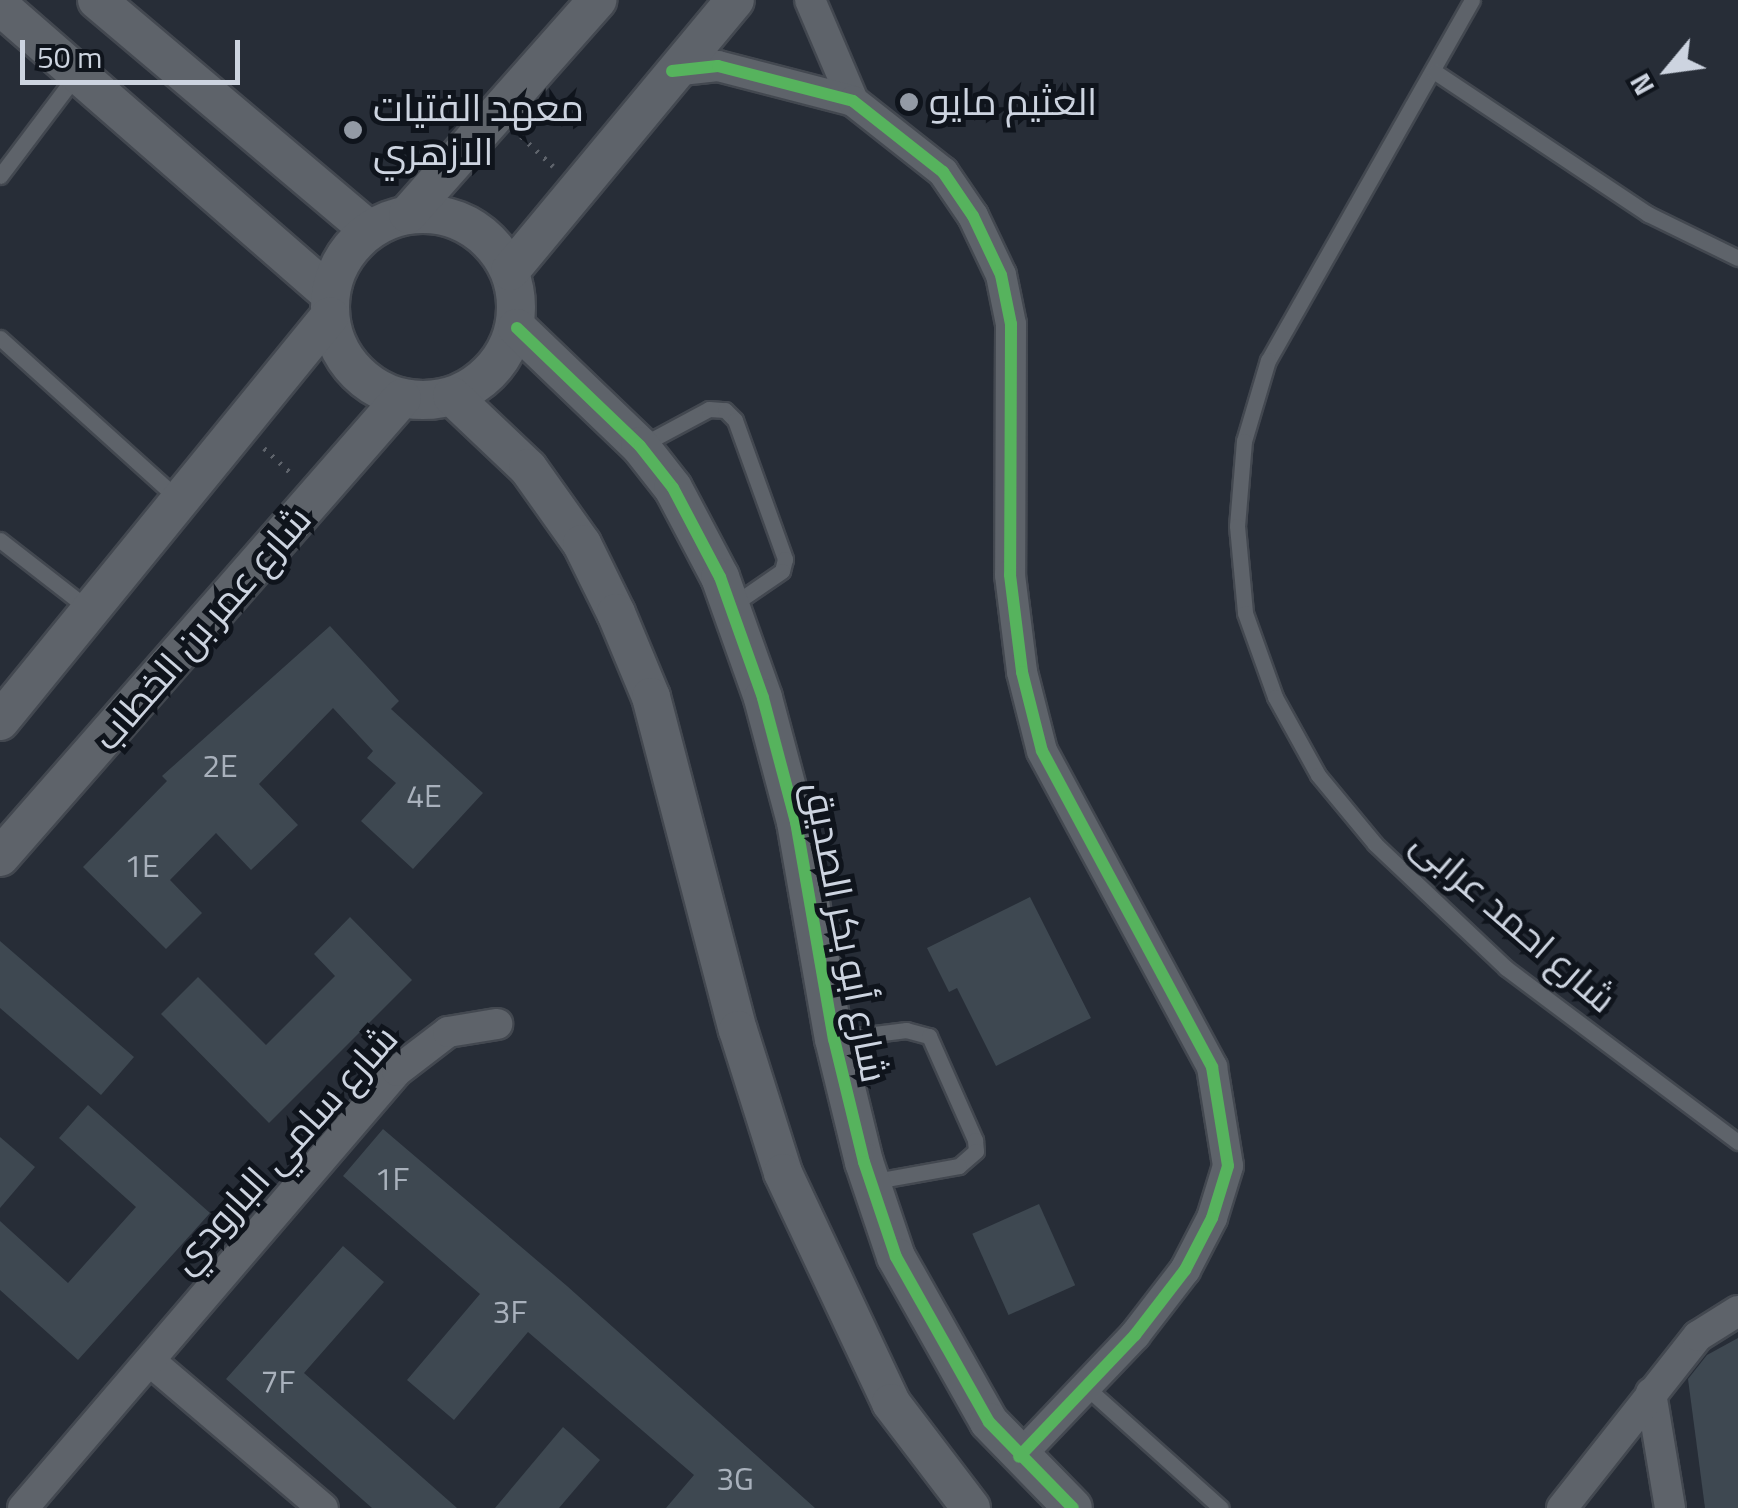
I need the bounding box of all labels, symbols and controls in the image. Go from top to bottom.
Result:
scale bar [25,20,245,82]
north arrow [1618,20,1718,120]
text: 50 m [37,34,102,80]
text: N [1618,66,1665,104]
place label: العثيم مايو [929,79,1097,125]
place label: معهد الفتيات الازهري [373,85,584,174]
marker: العثيم مايو [898,91,920,113]
marker: معهد الفتيات الازهري [342,119,364,141]
street label: شارع عمر بن الخطاب [84,497,320,759]
house number: 2E [202,746,238,784]
house number: 4E [406,776,442,814]
street label: شارع أبو بكر الصديق [795,778,897,1086]
street label: شارع احمد عرابى [1403,820,1625,1022]
house number: 1E [124,846,160,884]
street label: شارع سامي البارودي [161,1016,407,1282]
house number: 1F [375,1159,409,1197]
house number: 3F [493,1292,527,1330]
house number: 7F [261,1362,295,1400]
house number: 3G [716,1459,754,1497]

